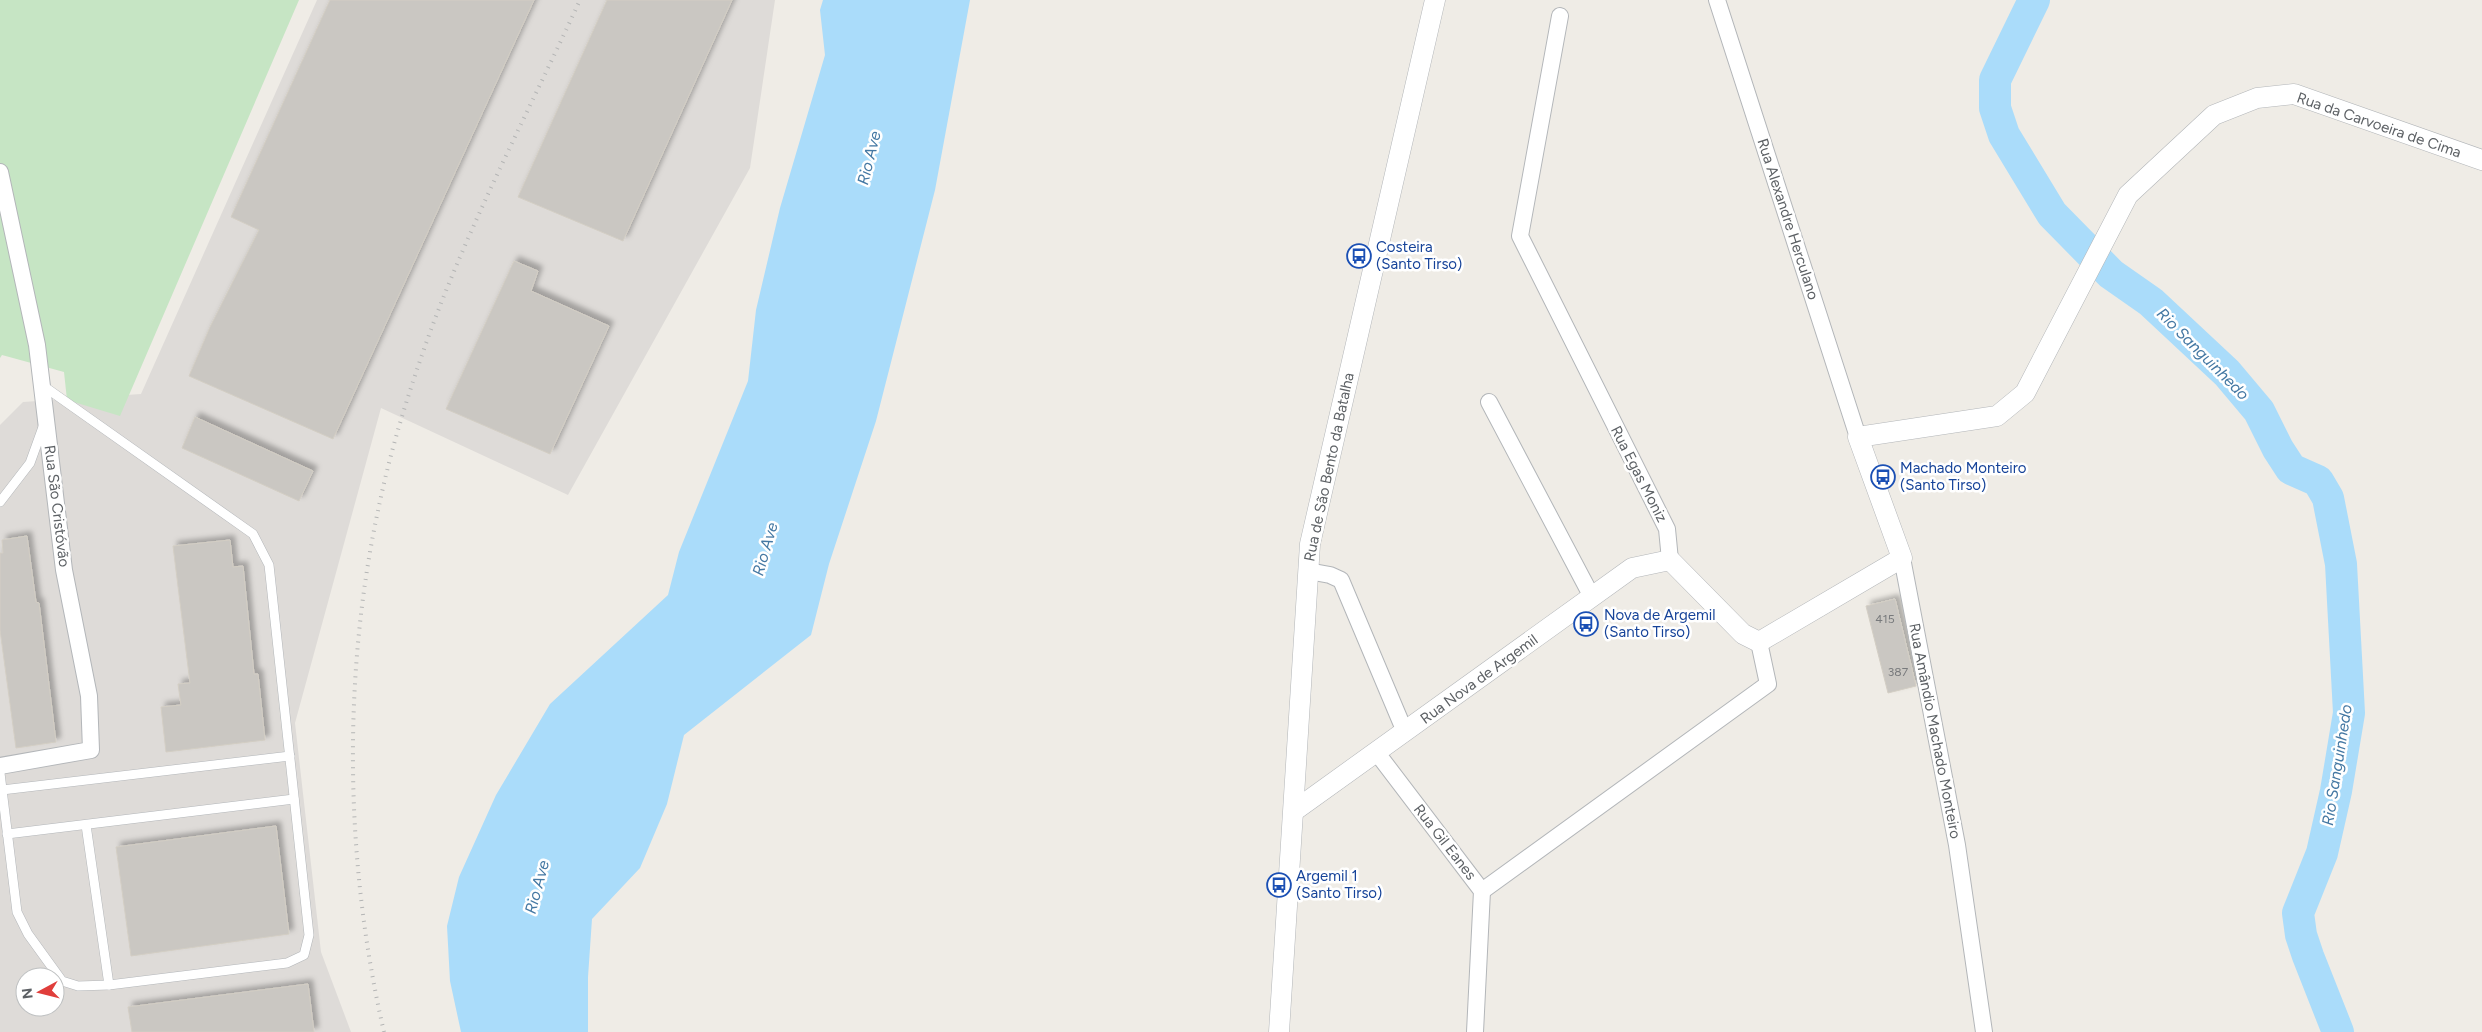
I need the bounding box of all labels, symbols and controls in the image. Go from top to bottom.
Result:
street label: Rua da Carvoeira de Cima [2294,88,2464,162]
water label: Rio Ave [853,129,885,187]
street label: Rua Alexandre Herculano [1753,136,1823,302]
place label: Costeira (Santo Tirso) [1376,238,1462,273]
bus stop icon: Costeira (Santo Tirso) [1346,243,1372,269]
water label: Rio Sanguinhedo [2153,304,2253,404]
street label: Rua de São Bento da Batalha [1300,371,1358,563]
street label: Rua Egas Moniz [1607,423,1671,525]
street label: Rua São Cristóvão [41,444,73,568]
place label: Machado Monteiro (Santo Tirso) [1900,459,2027,494]
bus stop icon: Machado Monteiro (Santo Tirso) [1870,464,1896,490]
water label: Rio Ave [748,520,782,578]
place label: Nova de Argemil (Santo Tirso) [1604,606,1716,641]
bus stop icon: Nova de Argemil (Santo Tirso) [1573,611,1599,637]
house number: 415 [1875,612,1895,626]
street label: Rua Amândio Machado Monteiro [1905,622,1965,841]
street label: Rua Nova de Argemil [1417,630,1541,728]
house number: 387 [1888,665,1909,679]
water label: Rio Sanguinhedo [2318,703,2356,827]
street label: Rua Gil Eanes [1410,801,1480,883]
water label: Rio Ave [521,858,553,916]
place label: Argemil 1 (Santo Tirso) [1296,867,1382,902]
bus stop icon: Argemil 1 (Santo Tirso) [1266,872,1292,898]
north arrow [15,967,65,1017]
text: N [18,987,37,1000]

